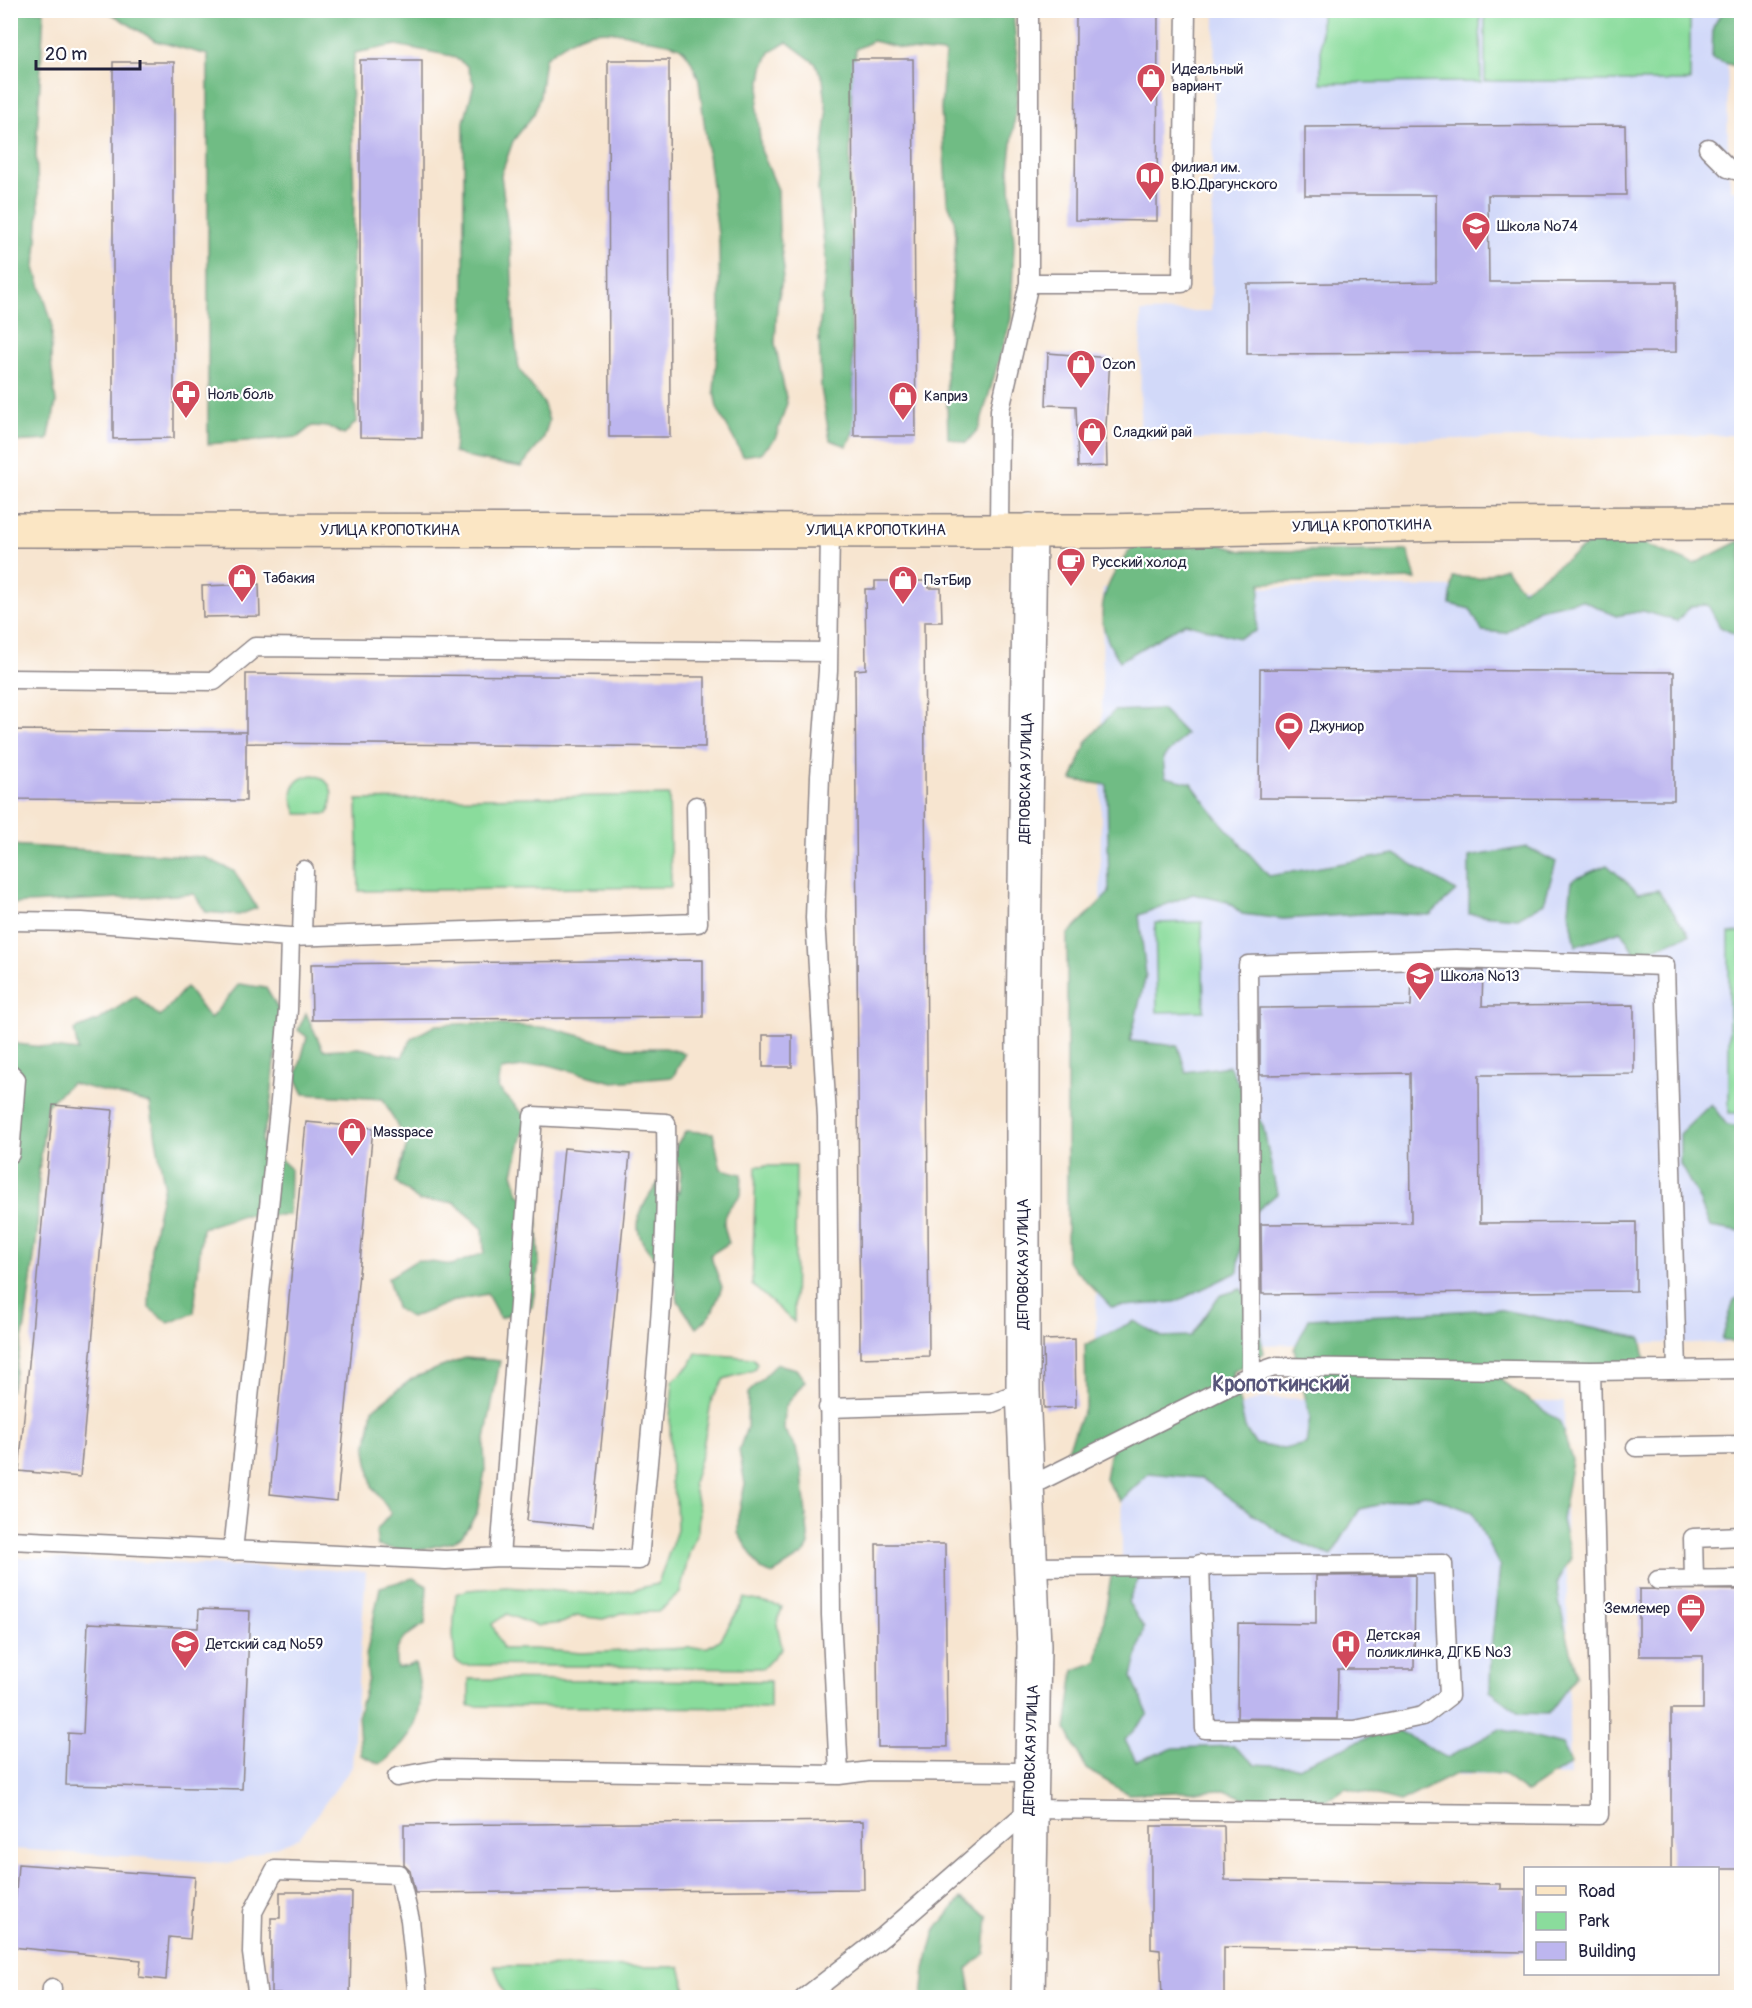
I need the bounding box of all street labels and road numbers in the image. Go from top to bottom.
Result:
street label: УЛИЦА КРОПОТКИНА [1292,515,1432,537]
street label: УЛИЦА КРОПОТКИНА [320,521,460,540]
street label: УЛИЦА КРОПОТКИНА [806,521,946,540]
street label: ДЕПОВСКАЯ УЛИЦА [1015,712,1037,845]
street label: ДЕПОВСКАЯ УЛИЦА [1014,1198,1033,1330]
street label: ДЕПОВСКАЯ УЛИЦА [1019,1684,1043,1817]

